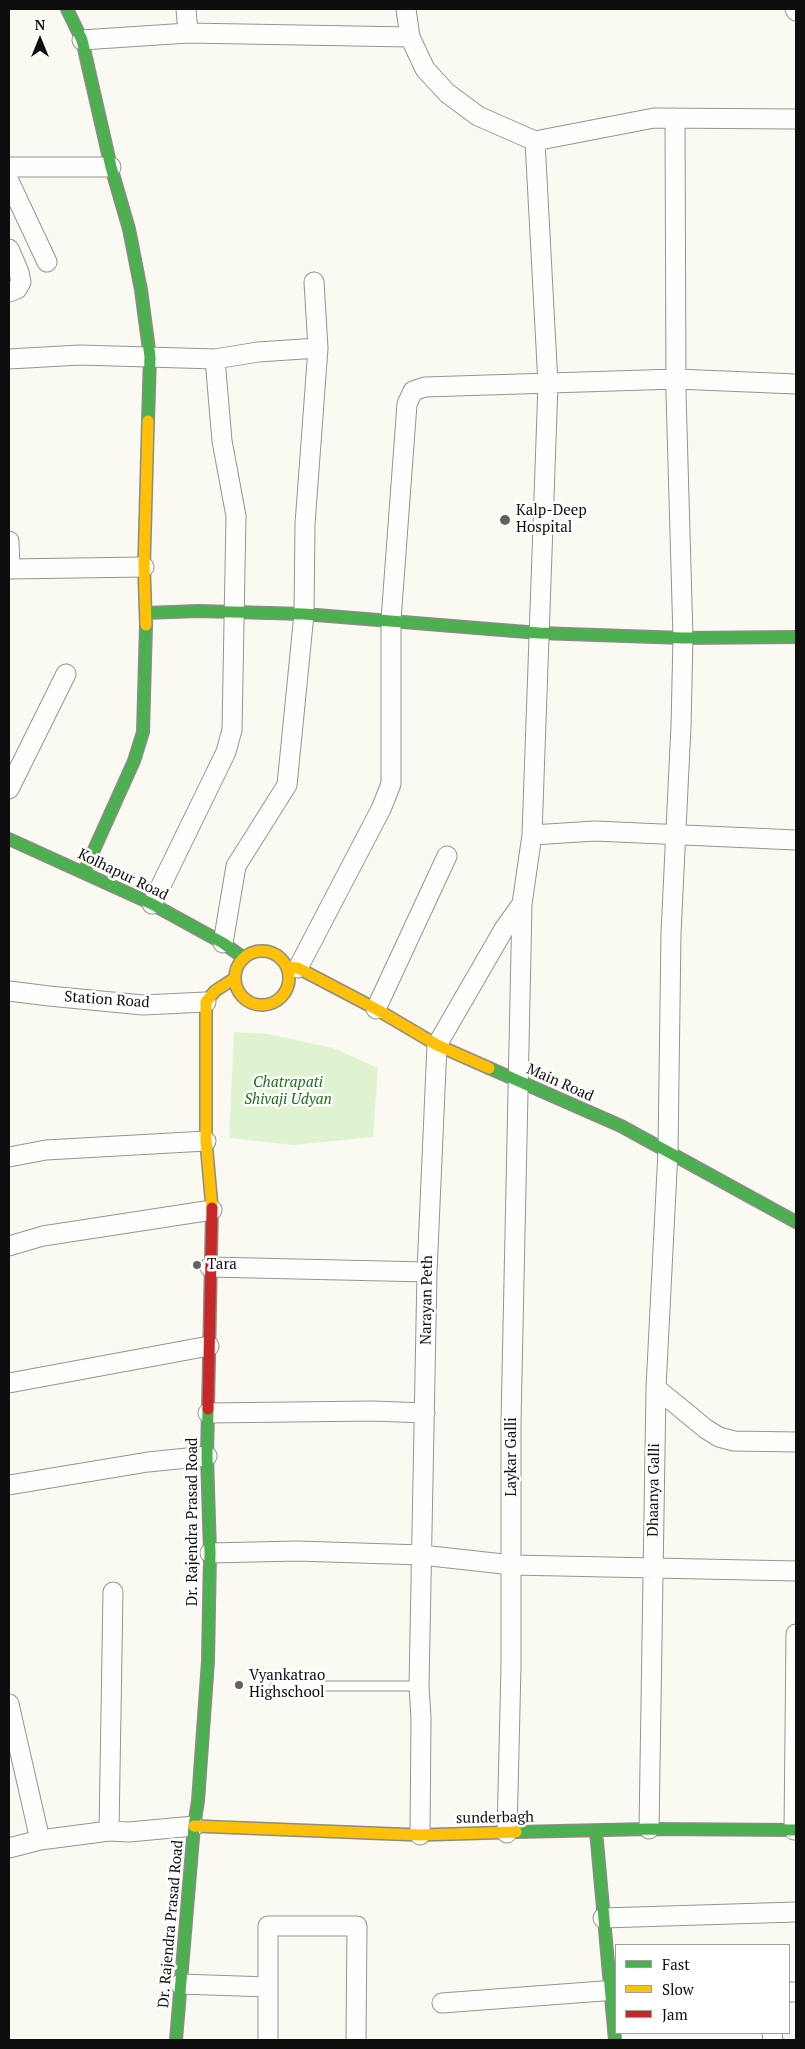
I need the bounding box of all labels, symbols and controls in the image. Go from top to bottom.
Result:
north arrow [15,15,65,65]
text: N [35,15,45,34]
place label: Kalp-Deep Hospital [516,502,587,537]
marker: Kalp-Deep Hospital [498,513,512,527]
street label: Kolhapur Road [75,845,171,905]
street label: Station Road [64,988,150,1012]
street label: Main Road [524,1060,596,1106]
park label: Chatrapati Shivaji Udyan [244,1074,332,1109]
street label: Narayan Peth [417,1255,437,1345]
place label: Tara [207,1256,237,1274]
marker: Tara [191,1259,203,1271]
street label: Laykar Galli [503,1417,521,1497]
street label: Dr. Rajendra Prasad Road [184,1438,202,1606]
street label: Dhaanya Galli [644,1443,664,1537]
place label: Vyankatrao Highschool [249,1667,325,1702]
marker: Vyankatrao Highschool [233,1679,245,1691]
street label: sunderbagh [456,1808,534,1828]
street label: Dr. Rajendra Prasad Road [155,1839,187,2009]
legend [615,1944,790,2034]
text: Fast [662,1954,690,1974]
text: Slow [662,1979,694,1999]
text: Jam [662,2004,688,2024]

